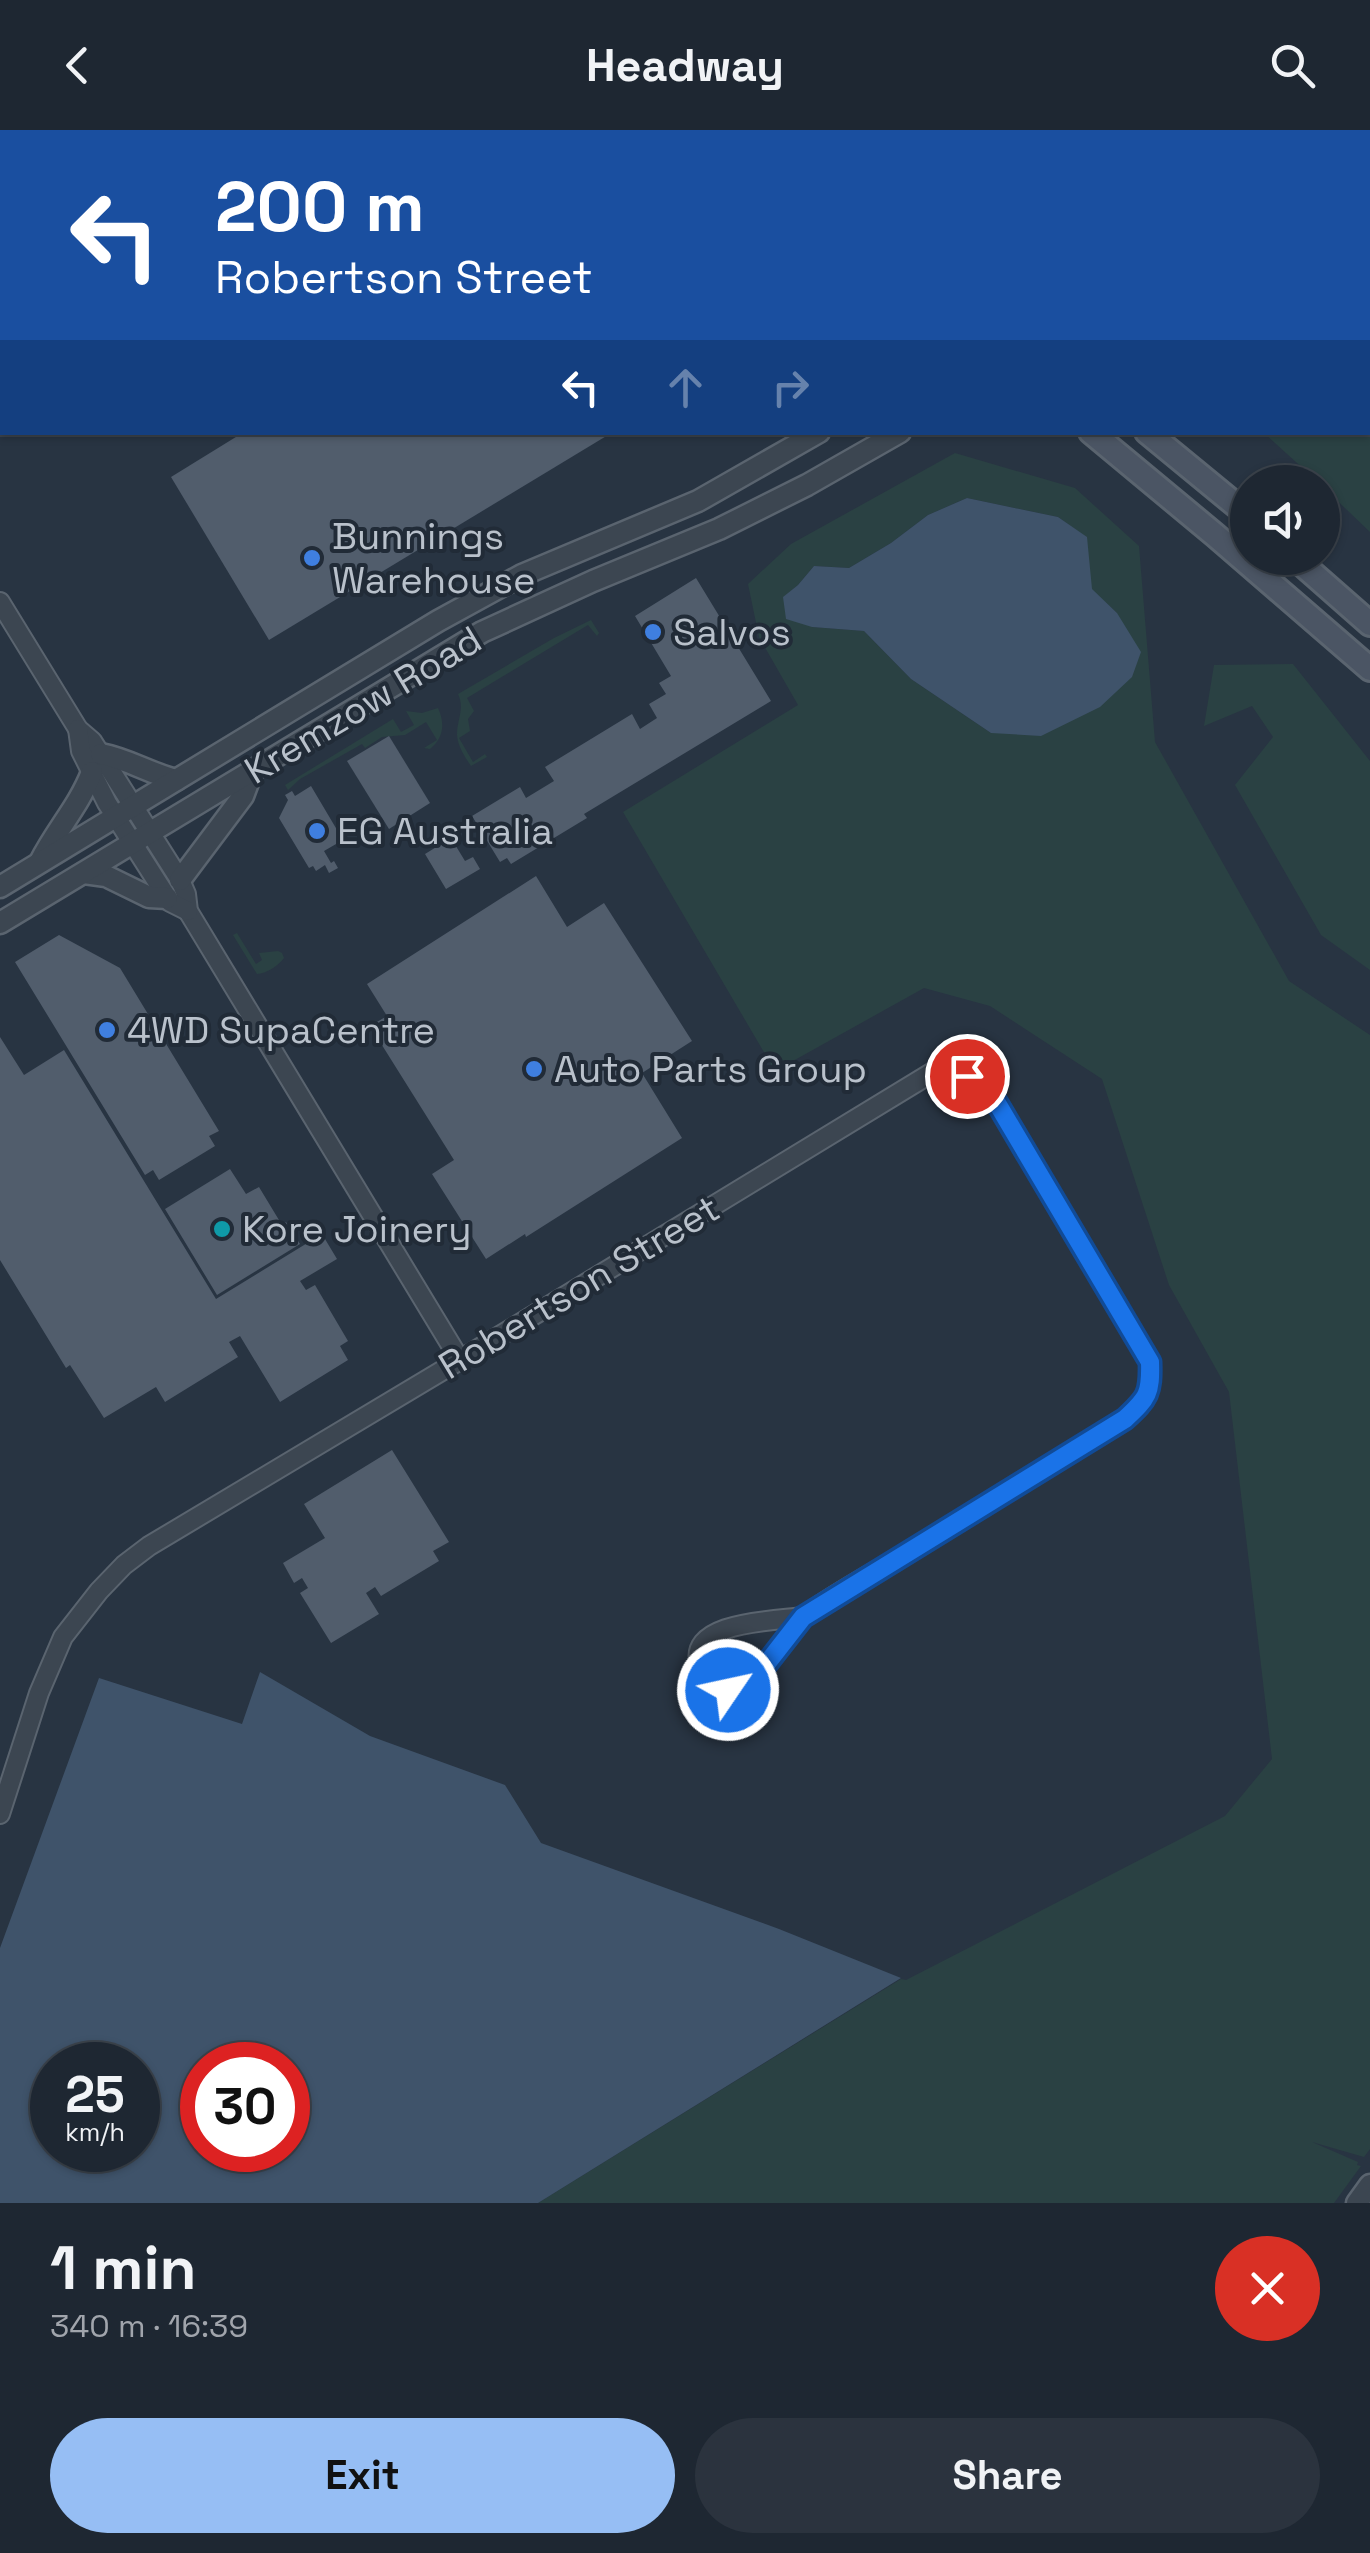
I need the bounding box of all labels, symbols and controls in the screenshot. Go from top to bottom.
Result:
text: Headway [586,37,784,94]
icon: back [50,38,105,93]
icon: search [1265,38,1320,93]
text: 200 m [215,162,425,251]
icon: left [50,170,180,300]
text: Robertson Street [215,249,593,306]
icon: left [553,360,608,415]
icon: ahead [658,360,713,415]
icon: right [763,360,818,415]
map controls [1230,465,1340,575]
button: sound [1230,465,1340,575]
place label: Bunnings Warehouse [332,512,535,604]
marker: Bunnings Warehouse [301,547,323,569]
place label: Salvos [673,608,791,656]
street label: Kremzow Road [236,616,490,794]
marker: Salvos [642,621,664,643]
place label: EG Australia [337,807,553,855]
marker: EG Australia [306,820,328,842]
place label: 4WD SupaCentre [127,1006,435,1054]
marker: 4WD SupaCentre [96,1019,118,1041]
pin [925,1034,1010,1119]
place label: Auto Parts Group [554,1045,867,1093]
icon: arrive [940,1049,995,1104]
marker: Auto Parts Group [523,1058,545,1080]
street label: Robertson Street [430,1184,728,1390]
place label: Kore Joinery [242,1205,472,1253]
marker: Kore Joinery [211,1218,233,1240]
position arrow [676,1638,780,1742]
speed limit sign: 30 [180,2042,310,2172]
text: 25 [65,2063,125,2127]
text: km/h [65,2116,125,2148]
text: 1 min [50,2230,197,2307]
button: close [1215,2236,1320,2341]
text: 340 m · 16:39 [50,2306,248,2346]
button: Exit [50,2418,675,2533]
button: Share [695,2418,1320,2533]

